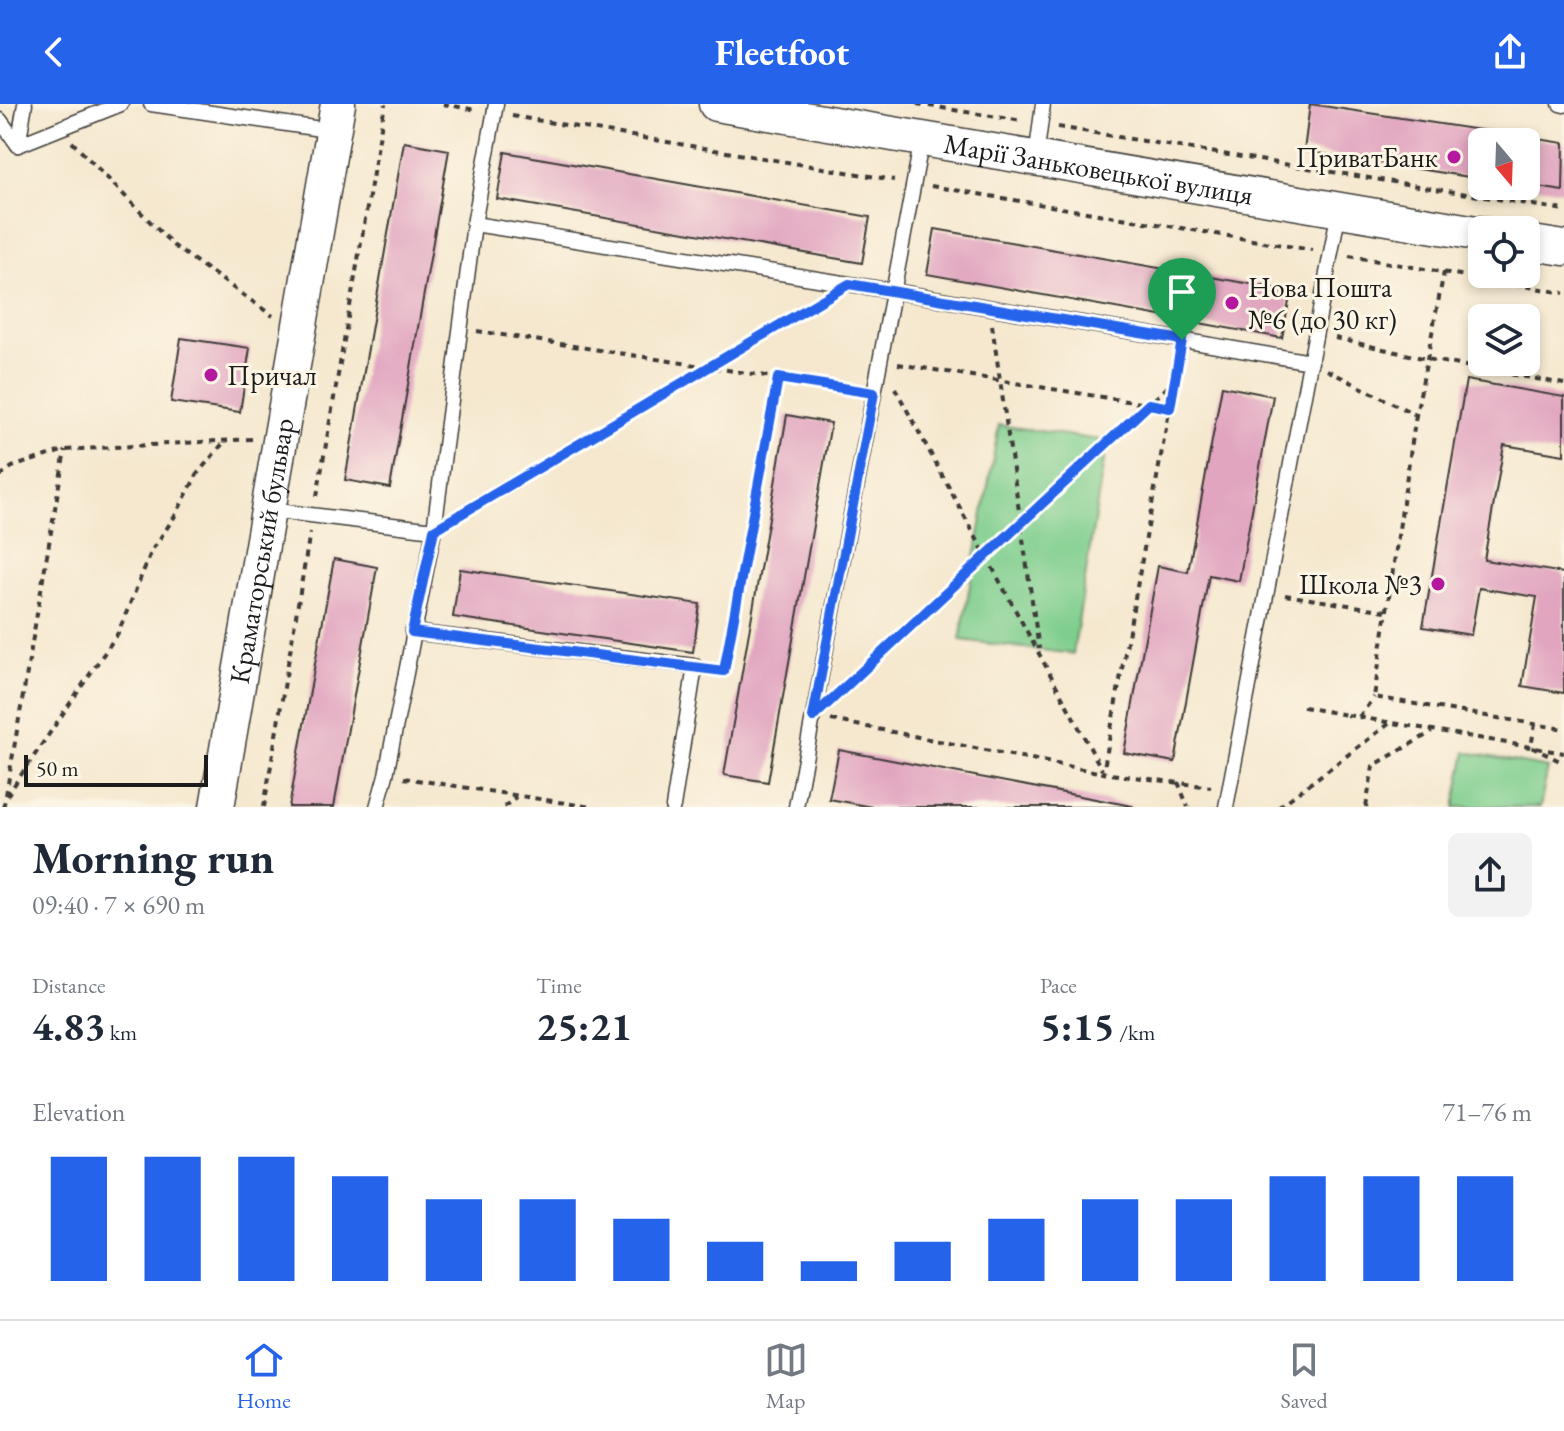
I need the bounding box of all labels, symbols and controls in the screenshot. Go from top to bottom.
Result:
text: Fleetfoot [715,29,849,76]
icon: back [32,30,76,74]
icon: share [1488,30,1532,74]
street label: Марії Заньковецької вулиця [941,125,1256,213]
north arrow [1468,128,1540,200]
map controls [1468,128,1540,376]
place label: ПриватБанк [1295,139,1438,175]
marker: ПриватБанк [1445,148,1463,166]
button: locate [1468,216,1540,288]
pin [1148,258,1216,340]
place label: Нова Пошта №6 (до 30 кг) [1248,269,1397,337]
icon: arrive [1160,270,1204,314]
marker: Нова Пошта №6 (до 30 кг) [1223,294,1241,312]
button: layers [1468,304,1540,376]
place label: Причал [227,357,317,393]
marker: Причал [202,366,220,384]
street label: Краматорський бульвар [221,415,302,686]
place label: Школа №3 [1299,566,1422,602]
marker: Школа №3 [1429,575,1447,593]
scale bar [24,751,208,787]
text: 50 m [36,754,79,783]
text: Morning run [32,829,274,886]
button: share [1448,833,1532,917]
text: 09:40 · 7 × 690 m [32,888,205,922]
text: Distance [32,971,105,1000]
text: Time [536,971,582,1000]
text: Pace [1040,971,1077,1000]
text: 4.83 [32,1000,105,1052]
text: 25:21 [536,1000,632,1052]
text: 5:15 [1040,1000,1115,1052]
text: km [105,1018,137,1047]
text: /km [1115,1018,1155,1047]
text: Elevation [32,1095,126,1129]
text: 71–76 m [1442,1095,1532,1129]
tab: Home [236,1338,291,1415]
tab: Map [764,1338,808,1415]
tab: Saved [1280,1338,1328,1415]

